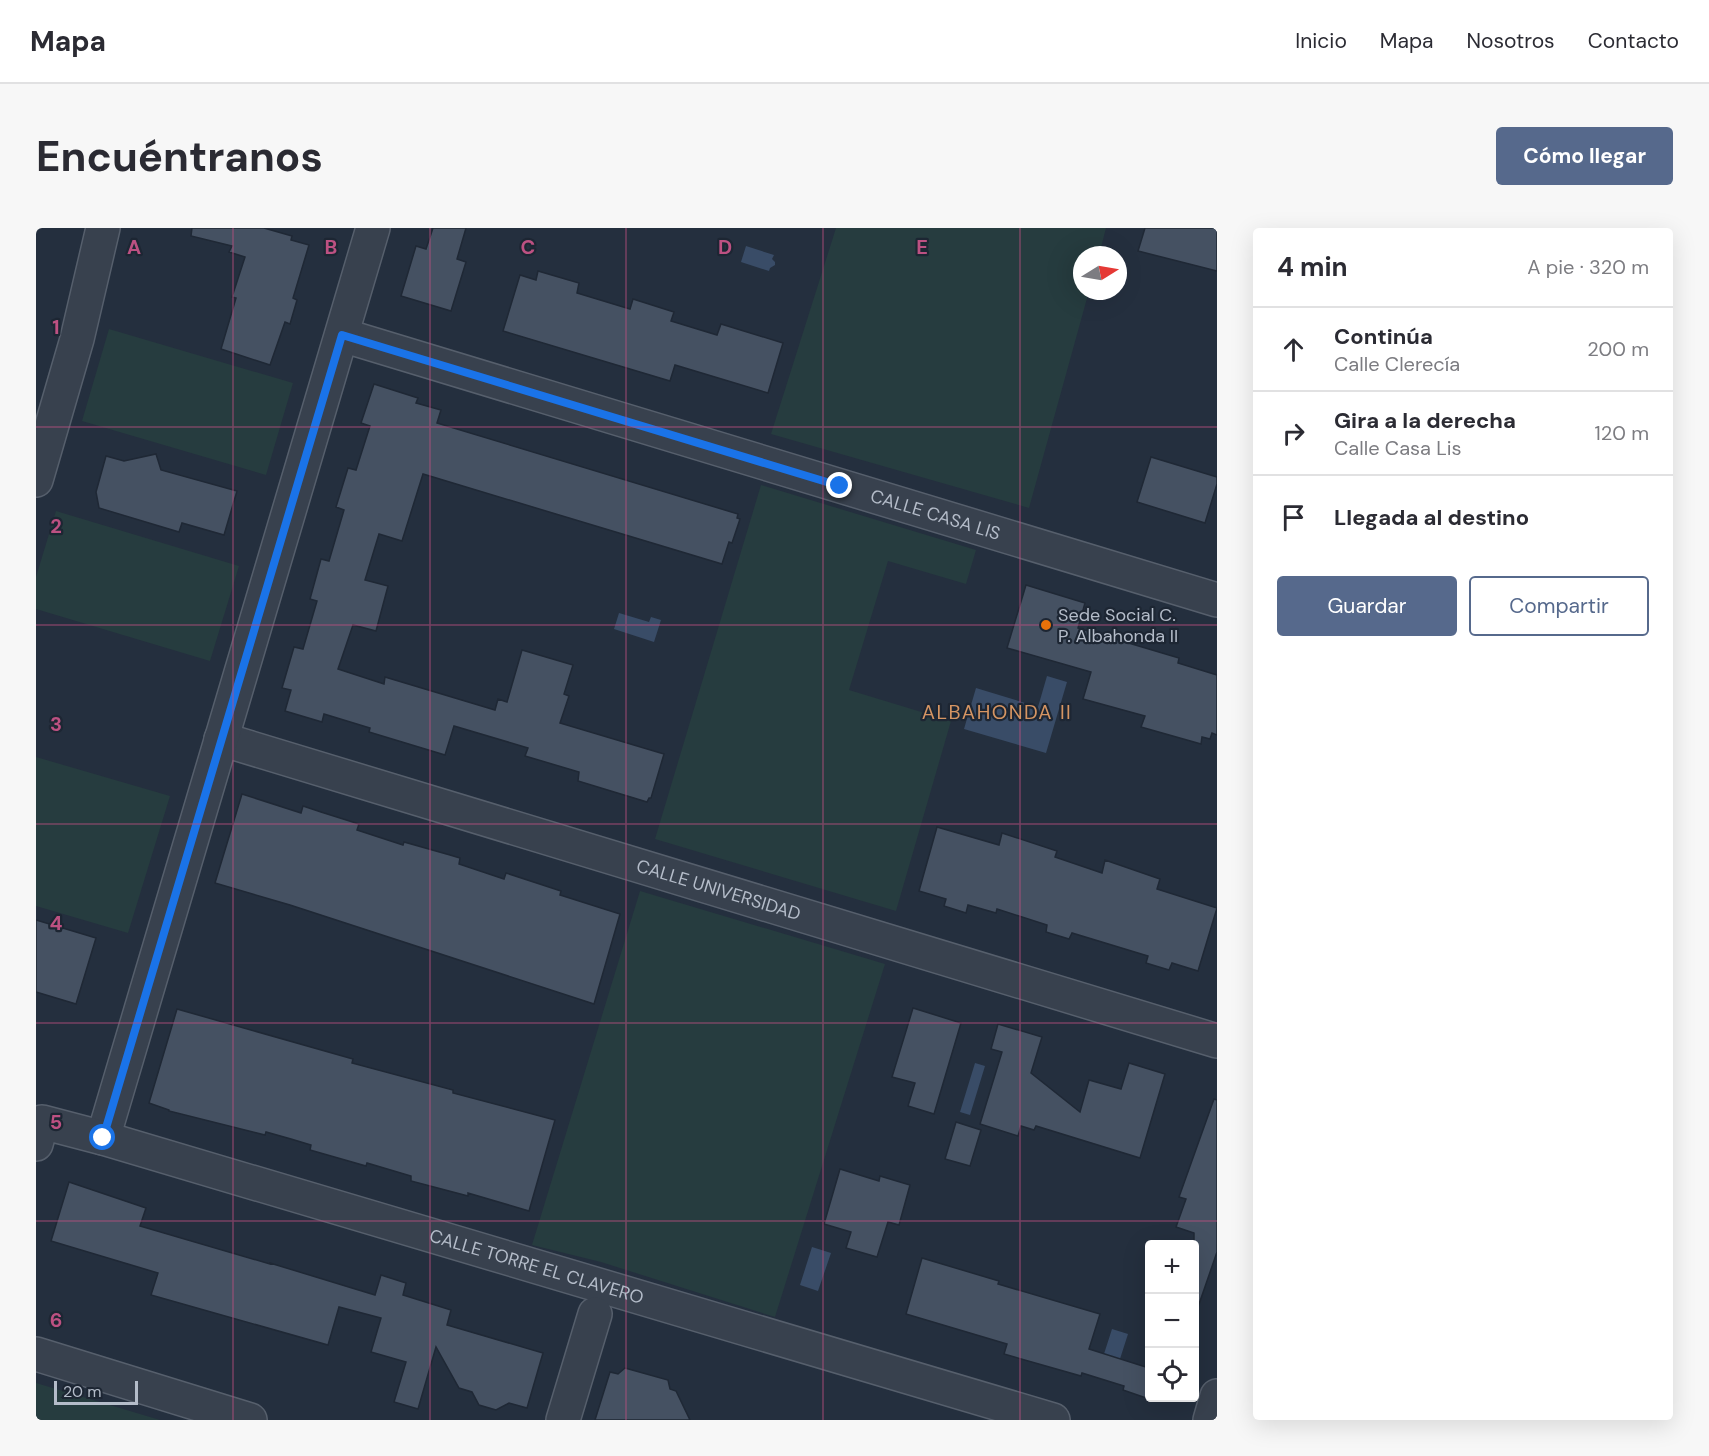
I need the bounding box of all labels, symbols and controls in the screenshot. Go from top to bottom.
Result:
text: Mapa [30,23,106,60]
text: Inicio [1295,27,1347,55]
text: Mapa [1380,27,1434,55]
text: Nosotros [1467,27,1555,55]
text: Contacto [1588,27,1679,55]
button: Cómo llegar [1496,127,1673,185]
text: Encuéntranos [36,129,323,184]
text: A [127,234,141,260]
text: B [325,234,337,260]
text: C [521,234,535,260]
text: D [718,234,732,260]
text: E [916,234,928,260]
north arrow [1073,246,1127,300]
text: 4 min [1277,250,1348,284]
text: A pie · 320 m [1527,254,1649,280]
text: 1 [52,314,60,340]
text: Continúa [1334,322,1433,351]
icon: ahead [1277,333,1310,366]
text: 200 m [1587,336,1649,362]
text: Calle Clerecía [1334,351,1460,377]
text: Gira a la derecha [1334,406,1516,435]
icon: right [1277,417,1310,450]
text: 120 m [1595,420,1649,446]
text: Calle Casa Lis [1334,435,1462,461]
route end [826,472,852,498]
street label: CALLE CASA LIS [868,484,1003,546]
icon: arrive [1277,501,1310,534]
text: Llegada al destino [1334,503,1529,532]
text: 2 [50,513,62,539]
button: Guardar [1277,576,1457,636]
button: Compartir [1469,576,1649,636]
place label: Sede Social C. P. Albahonda II [1058,603,1178,648]
marker: Sede Social C. P. Albahonda II [1039,618,1053,632]
district label: ALBAHONDA II [922,699,1072,725]
text: 3 [50,711,62,737]
street label: CALLE UNIVERSIDAD [634,854,804,926]
text: 4 [50,910,63,936]
text: 5 [50,1109,62,1135]
route start [89,1124,115,1150]
street label: CALLE TORRE EL CLAVERO [426,1224,646,1310]
map controls [1145,1240,1199,1402]
button: + [1145,1240,1199,1294]
button: − [1145,1294,1199,1348]
text: 6 [50,1307,62,1333]
button: locate [1145,1348,1199,1402]
scale bar [54,1378,138,1406]
text: 20 m [63,1381,102,1402]

